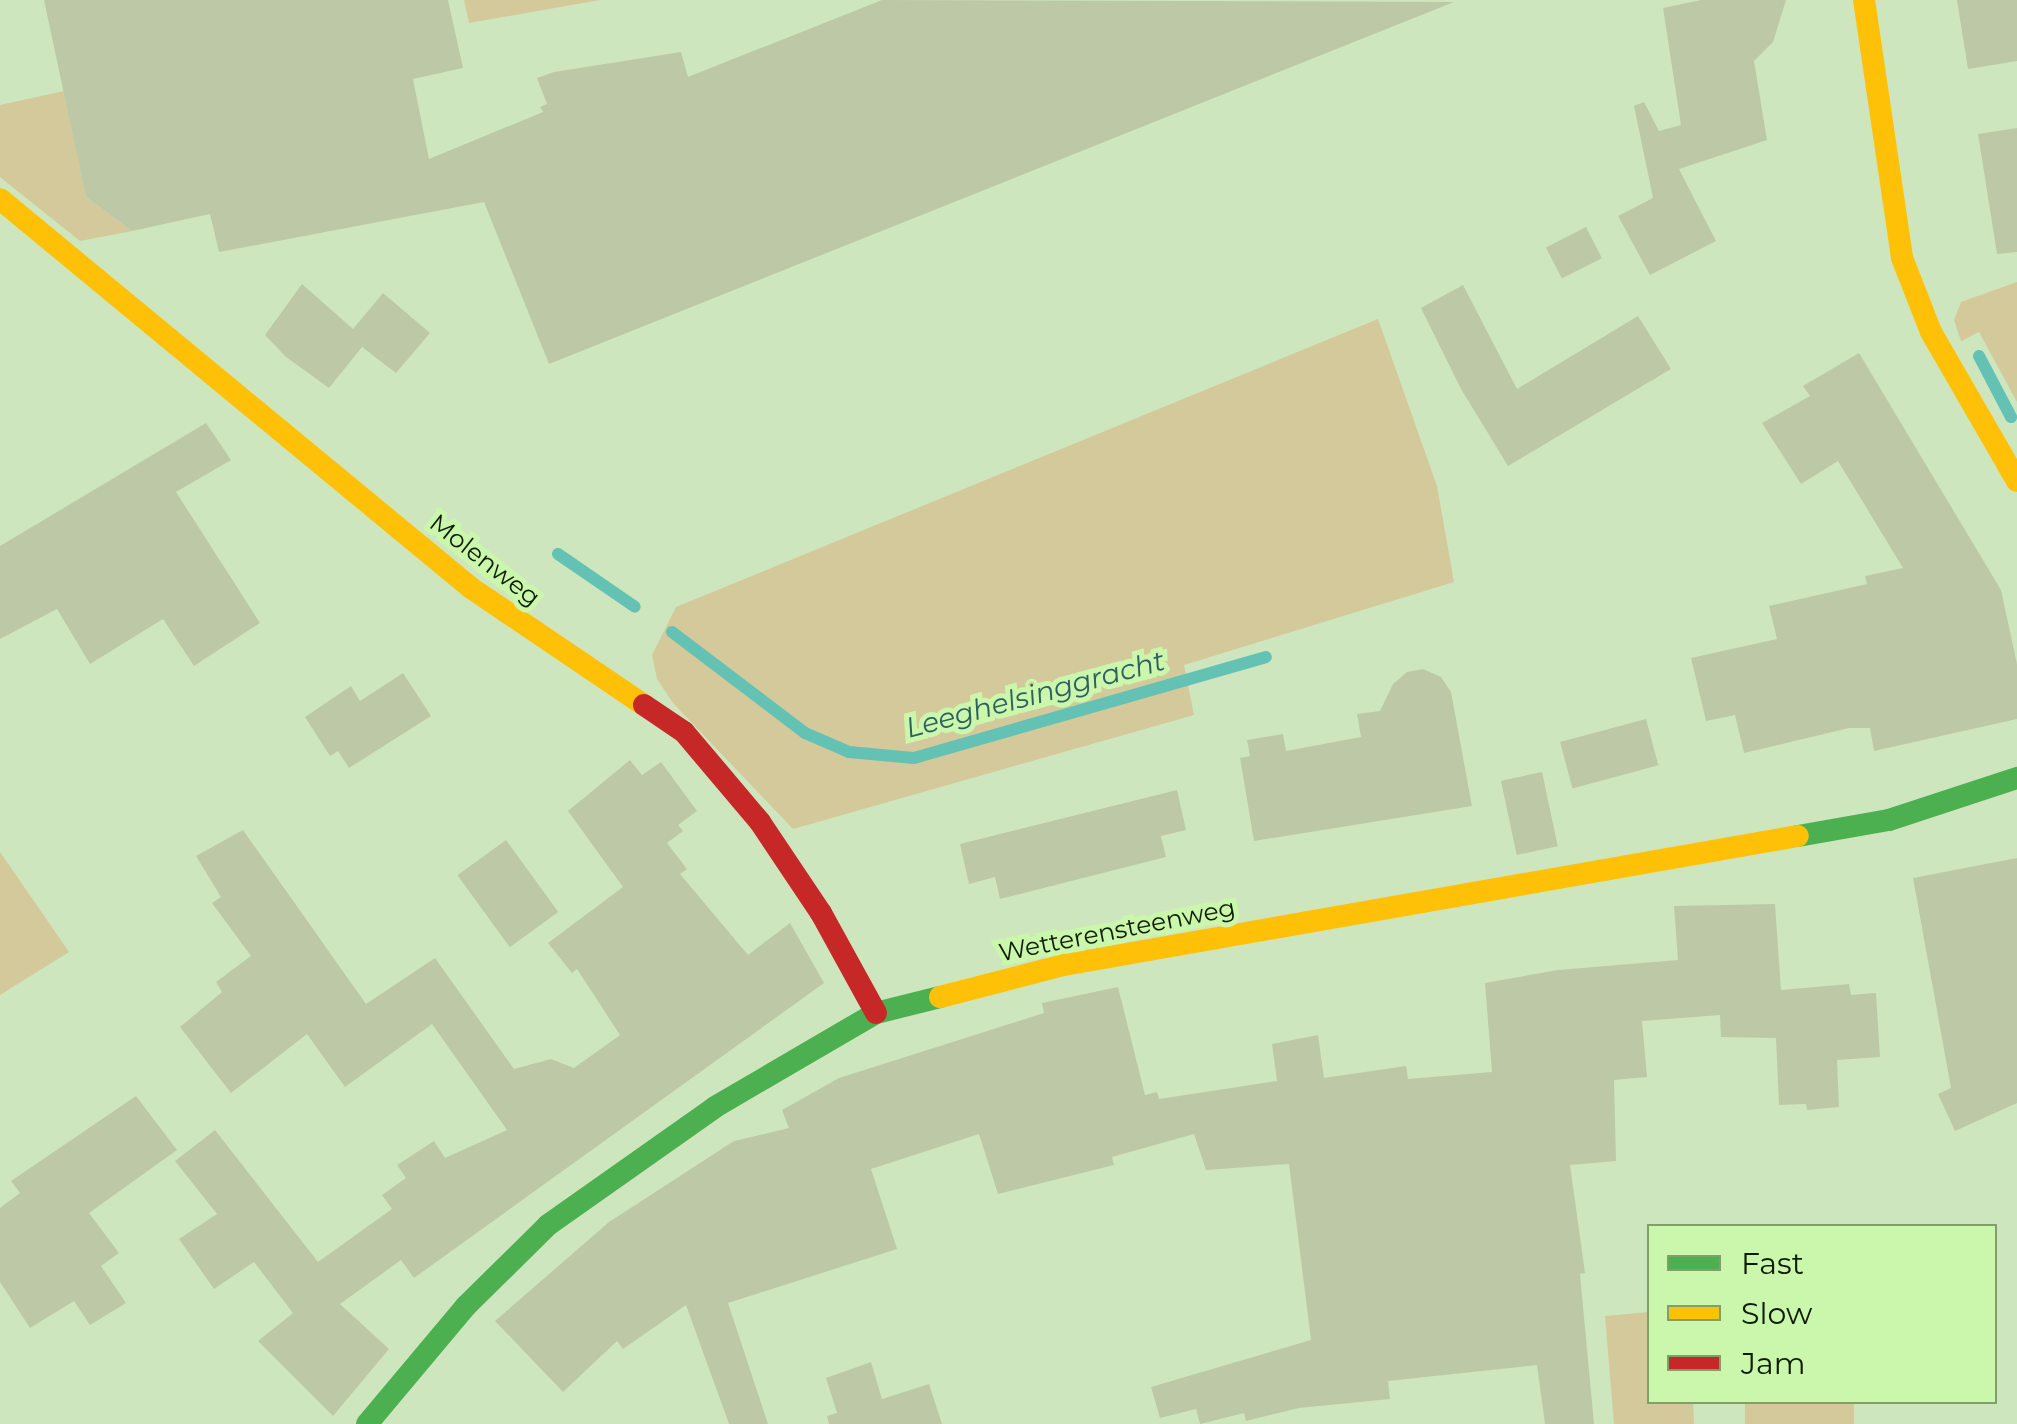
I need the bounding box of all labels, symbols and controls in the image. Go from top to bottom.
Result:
street label: Molenweg [424,508,546,612]
water label: Leeghelsinggracht [902,643,1168,745]
street label: Wetterensteenweg [996,892,1238,968]
legend [1647,1224,1997,1404]
text: Fast [1741,1245,1804,1282]
text: Slow [1741,1295,1812,1332]
text: Jam [1741,1345,1806,1382]

